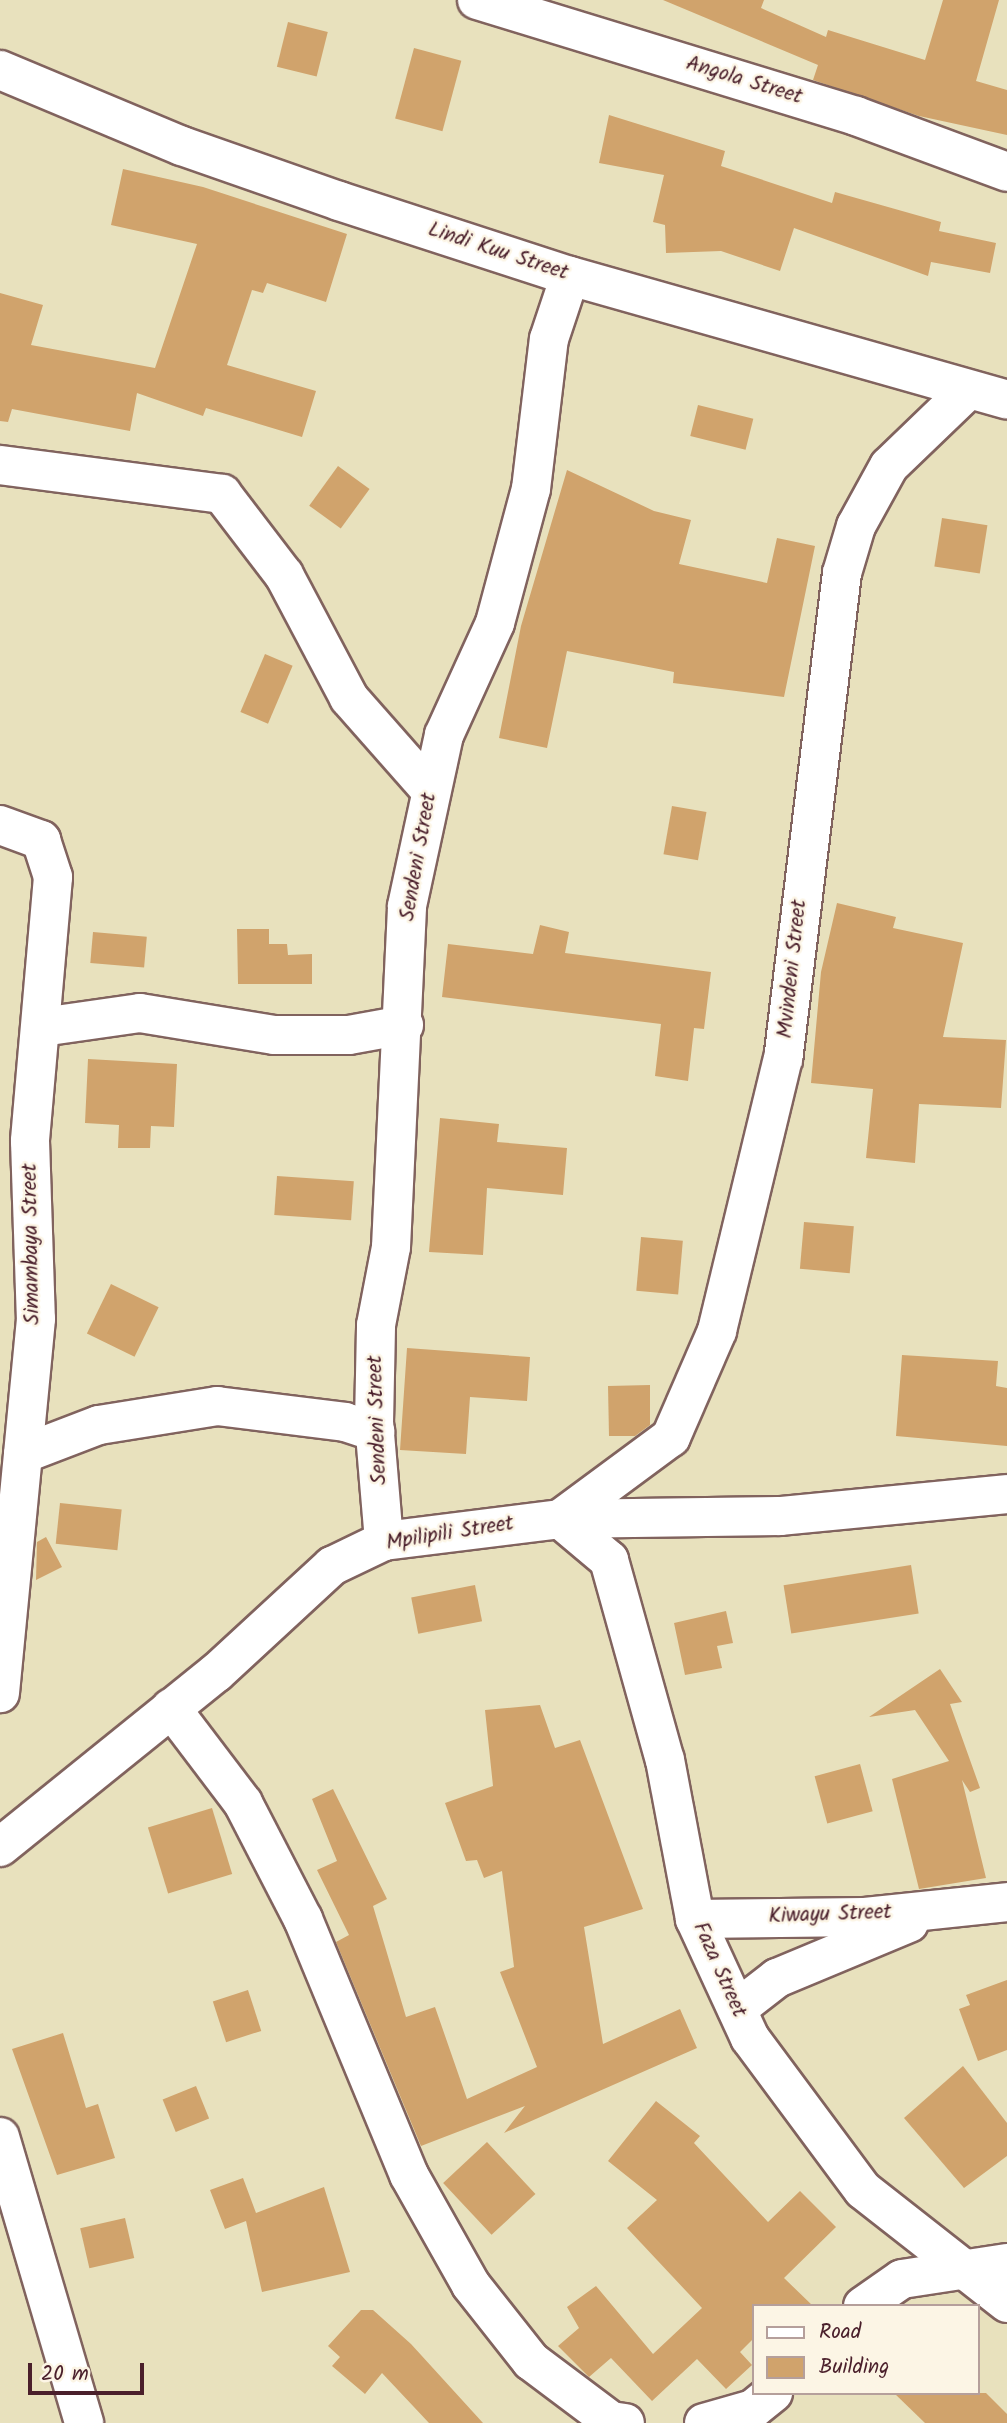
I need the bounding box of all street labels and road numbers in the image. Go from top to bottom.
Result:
street label: Angola Street [683,51,805,111]
street label: Lindi Kuu Street [425,217,571,287]
street label: Sendeni Street [395,791,443,923]
street label: Mvindeni Street [773,898,813,1040]
street label: Simambaya Street [18,1163,46,1325]
street label: Sendeni Street [363,1355,393,1485]
street label: Mpilipili Street [385,1511,515,1557]
street label: Kiwayu Street [768,1900,892,1930]
street label: Faza Street [687,1918,751,2022]

